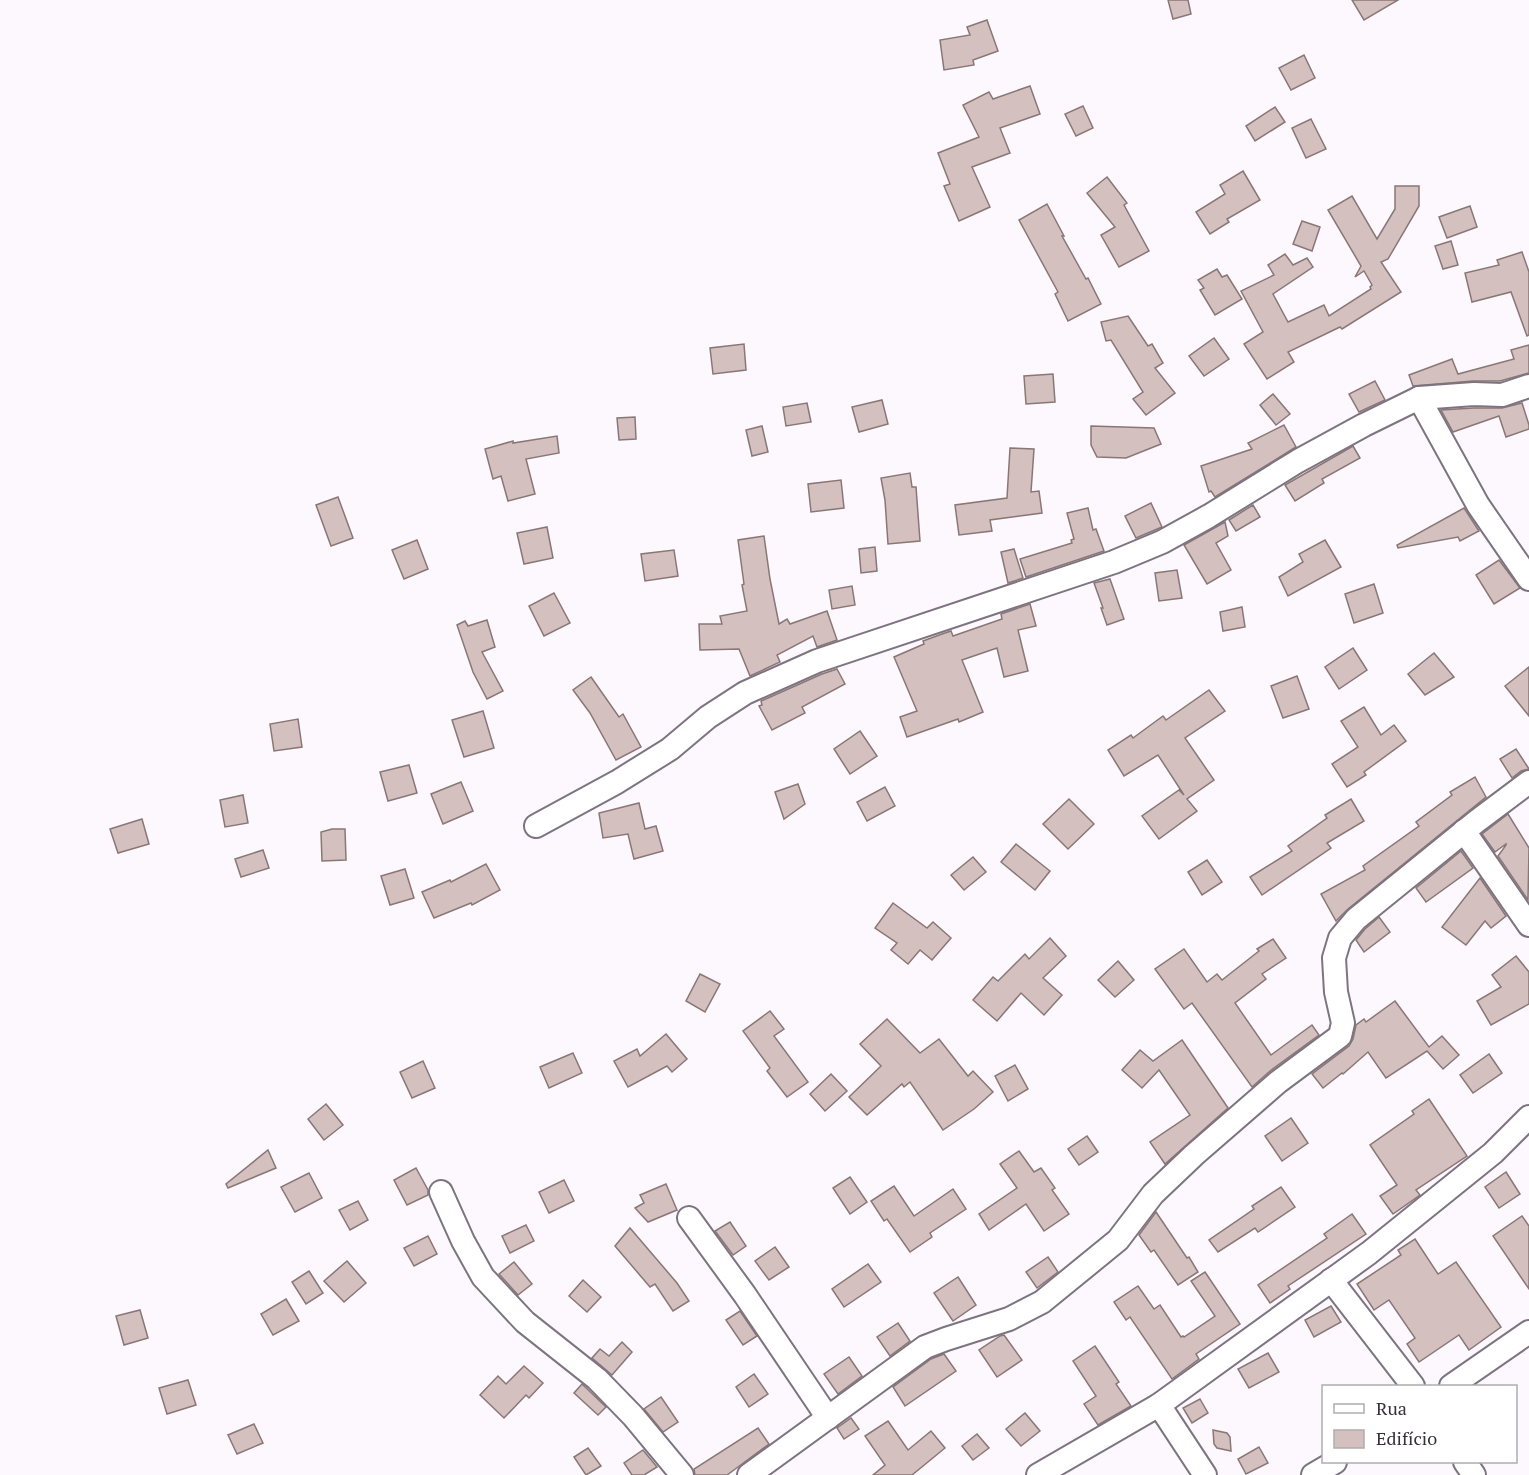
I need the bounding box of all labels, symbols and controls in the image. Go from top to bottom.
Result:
legend [1322,1385,1517,1463]
text: Rua [1376,1396,1407,1420]
text: Edifício [1376,1426,1437,1450]

